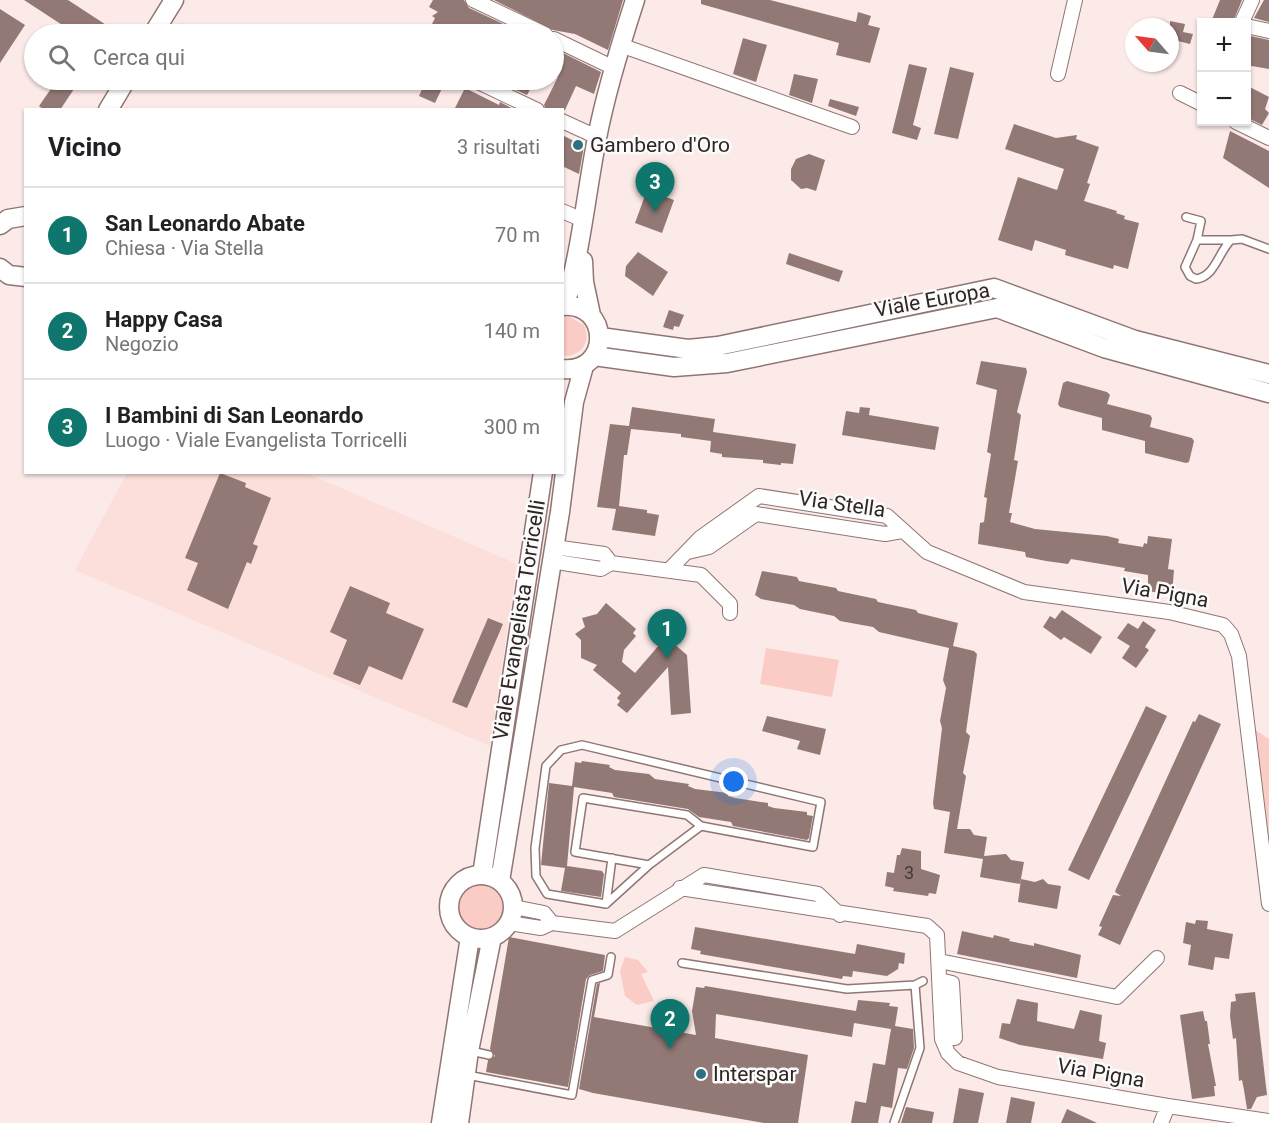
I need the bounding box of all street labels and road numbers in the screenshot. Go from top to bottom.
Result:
street label: Viale Europa [872,278,992,322]
street label: Via Stella [797,486,887,522]
street label: Viale Evangelista Torricelli [488,498,550,742]
street label: Via Pigna [1119,574,1211,612]
street label: Via Pigna [1055,1054,1147,1092]

